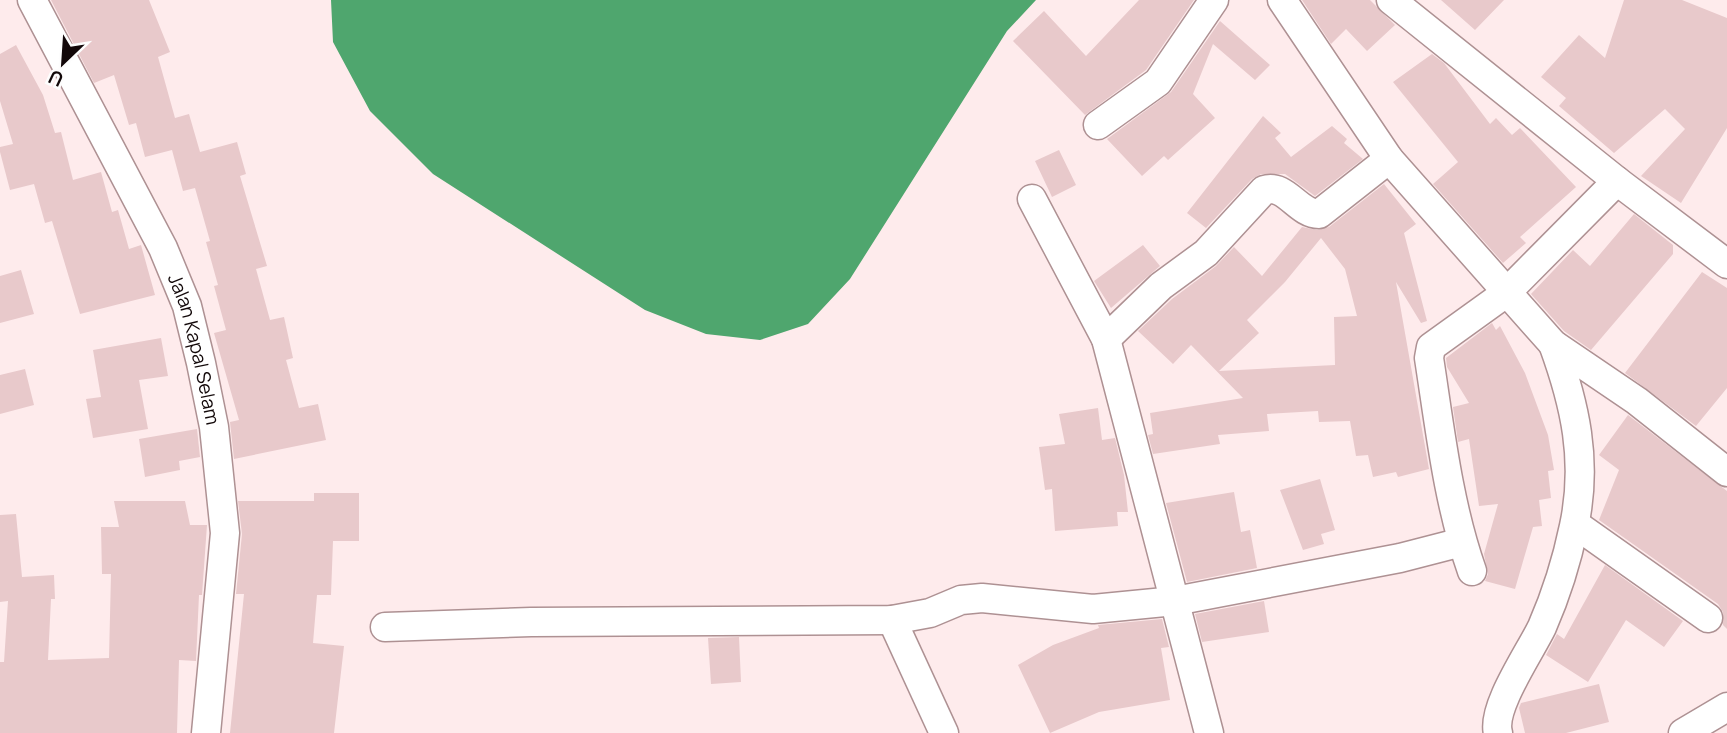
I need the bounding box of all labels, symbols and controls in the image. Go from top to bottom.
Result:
north arrow [28,28,98,98]
text: U [44,64,68,93]
street label: Jalan Kapal Selam [162,270,226,427]

